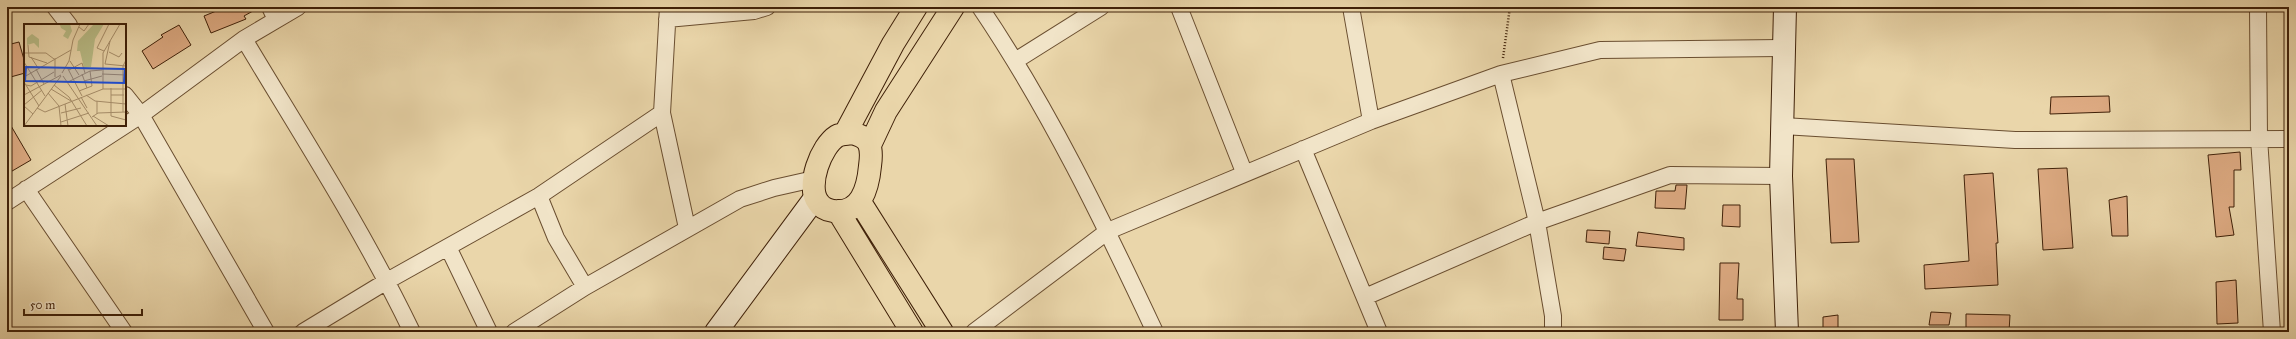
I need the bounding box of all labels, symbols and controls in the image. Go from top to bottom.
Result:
inset map [24,24,126,126]
scale bar [24,291,142,317]
text: 50 m [30,298,55,312]

